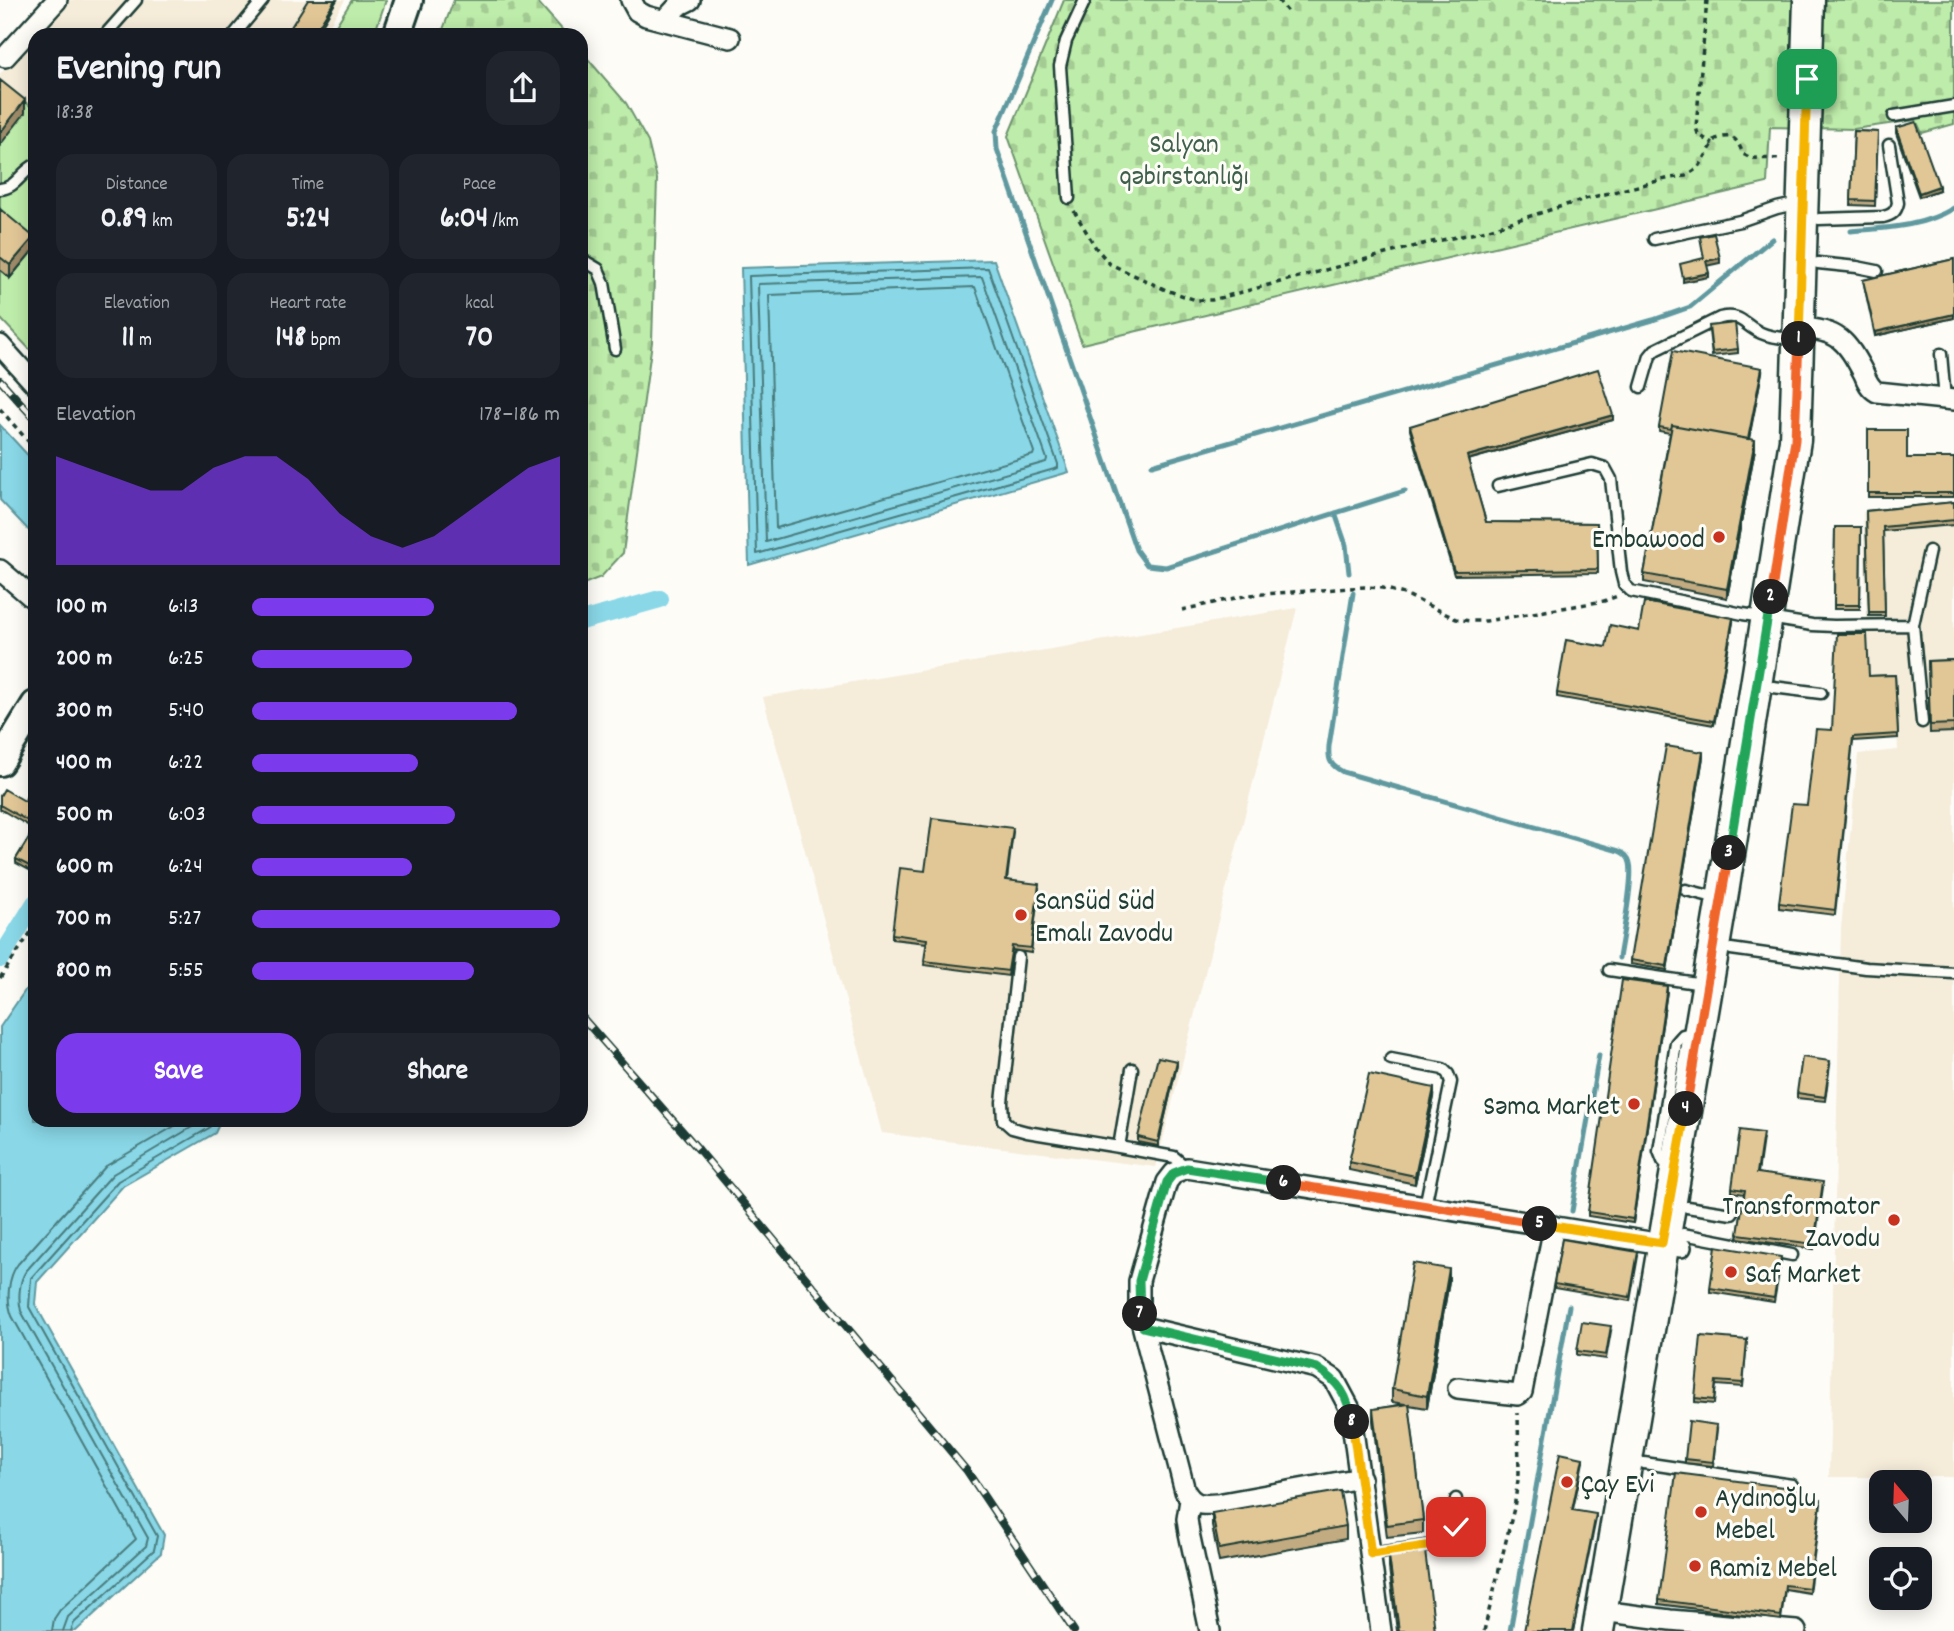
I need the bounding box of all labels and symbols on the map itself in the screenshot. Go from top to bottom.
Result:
pin [1777,49,1837,109]
park label: Salyan qəbirstanlığı [1119,127,1249,199]
pin: 1 [1782,322,1816,356]
place label: Embawood [1592,522,1705,562]
marker: Embawood [1711,529,1727,545]
pin: 2 [1754,580,1788,614]
pin: 3 [1712,836,1746,870]
place label: SanSüd Süd Emalı Zavodu [1035,884,1173,956]
marker: SanSüd Süd Emalı Zavodu [1013,907,1029,923]
place label: Səma Market [1483,1089,1620,1129]
pin: 4 [1668,1092,1704,1126]
marker: Səma Market [1626,1096,1642,1112]
pin: 6 [1266,1166,1302,1200]
place label: Transformator Zavodu [1722,1189,1881,1261]
pin: 5 [1522,1206,1558,1242]
marker: Transformator Zavodu [1886,1212,1902,1228]
place label: Saf Market [1745,1257,1861,1297]
marker: Saf Market [1723,1264,1739,1280]
pin: 7 [1122,1296,1158,1332]
pin: 8 [1334,1404,1370,1440]
place label: Çay Evi [1581,1467,1654,1507]
north arrow [1869,1470,1932,1533]
marker: Çay Evi [1559,1474,1575,1490]
place label: Aydınoğlu Mebel [1715,1481,1816,1553]
pin [1426,1497,1486,1557]
marker: Aydınoğlu Mebel [1693,1504,1709,1520]
place label: Ramiz Mebel [1709,1551,1837,1591]
marker: Ramiz Mebel [1687,1558,1703,1574]

